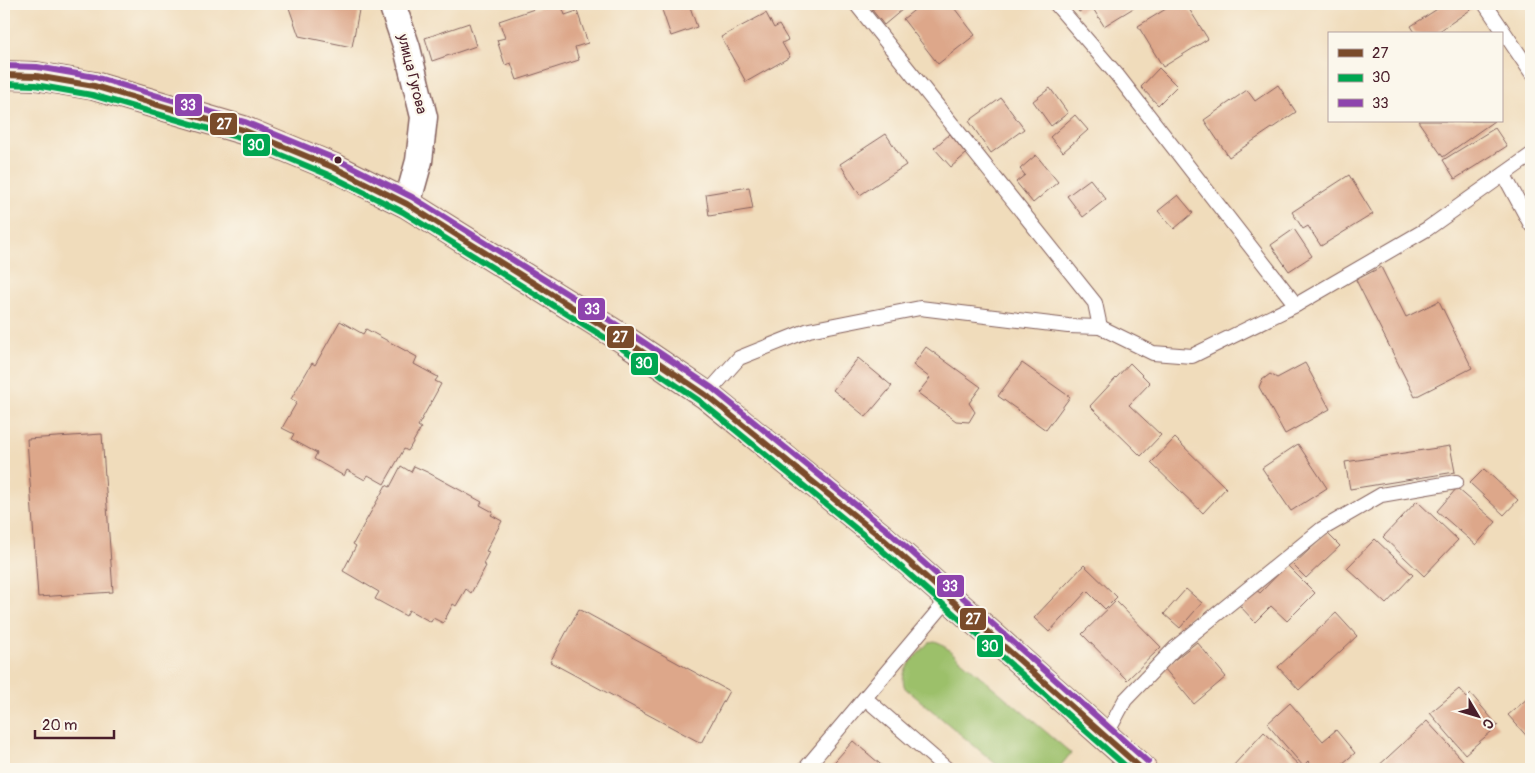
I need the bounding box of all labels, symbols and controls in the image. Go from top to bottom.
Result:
street label: улица Гугова [393,31,431,116]
legend [1328,32,1502,122]
text: 27 [1372,44,1388,63]
text: 30 [1372,68,1391,87]
line badge: 33 [174,93,203,117]
text: 33 [1372,94,1389,113]
text: 33 [180,97,196,114]
line badge: 27 [209,112,238,136]
text: 27 [216,116,232,133]
line badge: 30 [242,133,271,157]
text: 30 [247,137,265,154]
unlabelled marker [333,155,343,165]
line badge: 33 [577,297,606,321]
text: 33 [584,301,600,318]
line badge: 27 [606,325,635,349]
text: 27 [612,329,628,346]
line badge: 30 [630,352,659,376]
text: 30 [635,355,653,372]
line badge: 33 [936,574,965,598]
text: 33 [942,578,958,595]
line badge: 27 [959,607,987,631]
text: 27 [965,611,981,628]
line badge: 30 [976,634,1004,658]
text: 30 [981,638,999,655]
north arrow [1452,690,1502,740]
scale bar [35,708,114,740]
text: С [1478,715,1497,733]
text: 20 m [42,716,77,735]

